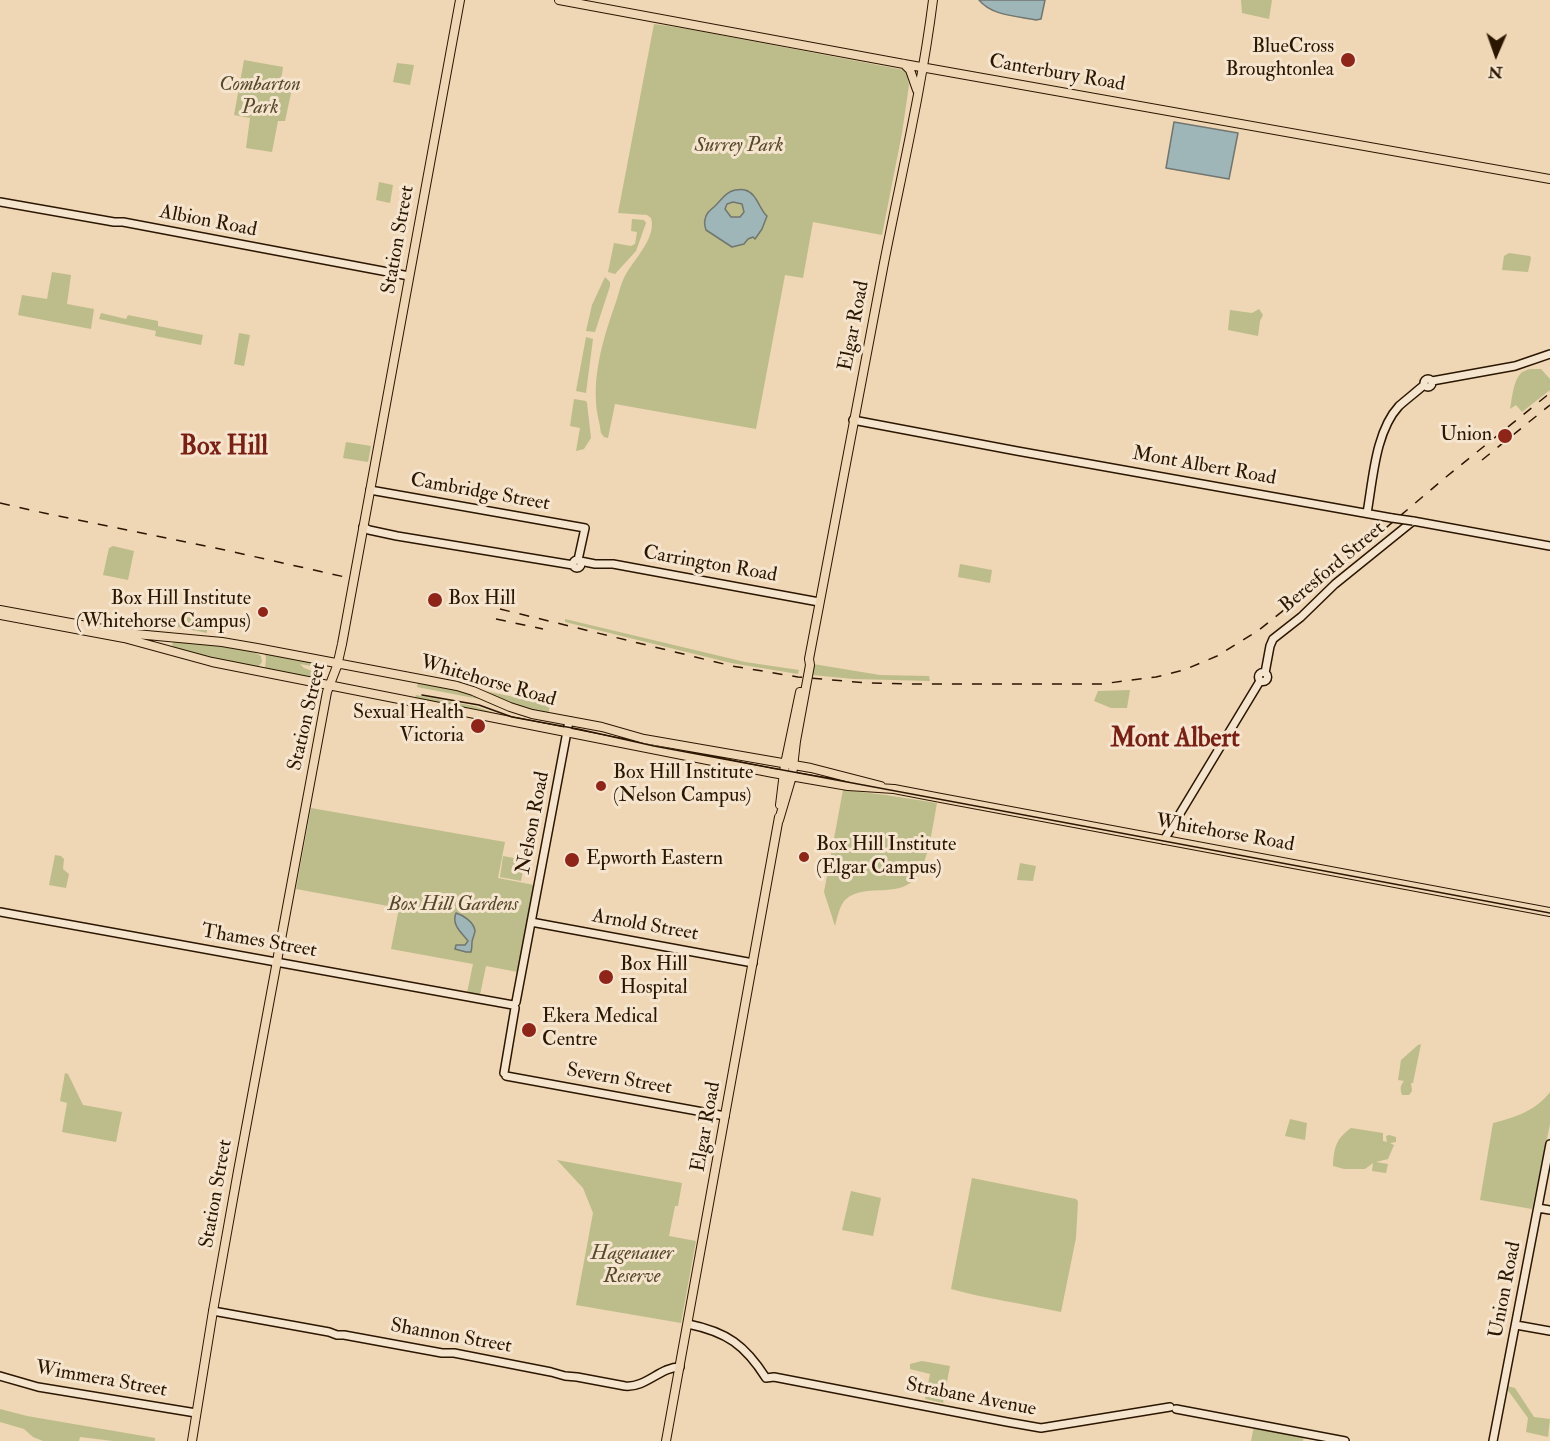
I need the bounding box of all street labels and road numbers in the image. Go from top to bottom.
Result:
street label: Canterbury Road [987,50,1127,98]
street label: Station Street [378,184,420,296]
street label: Albion Road [157,201,259,243]
street label: Elgar Road [835,279,875,373]
street label: Mont Albert Road [1130,443,1278,491]
street label: Cambridge Street [408,469,552,517]
street label: Beresford Street [1276,517,1390,619]
street label: Carrington Road [641,541,779,589]
street label: Whitehorse Road [417,651,559,713]
street label: Station Street [284,661,332,773]
street label: Nelson Road [512,770,556,876]
street label: Whitehorse Road [1154,810,1296,858]
street label: Arnold Street [590,905,700,947]
street label: Thames Street [199,920,319,964]
street label: Severn Street [564,1059,674,1101]
street label: Elgar Road [687,1080,727,1174]
street label: Station Street [196,1138,238,1250]
street label: Union Road [1485,1240,1527,1340]
street label: Shannon Street [388,1315,514,1359]
street label: Wimmera Street [33,1357,169,1403]
street label: Strabane Avenue [904,1374,1038,1422]

